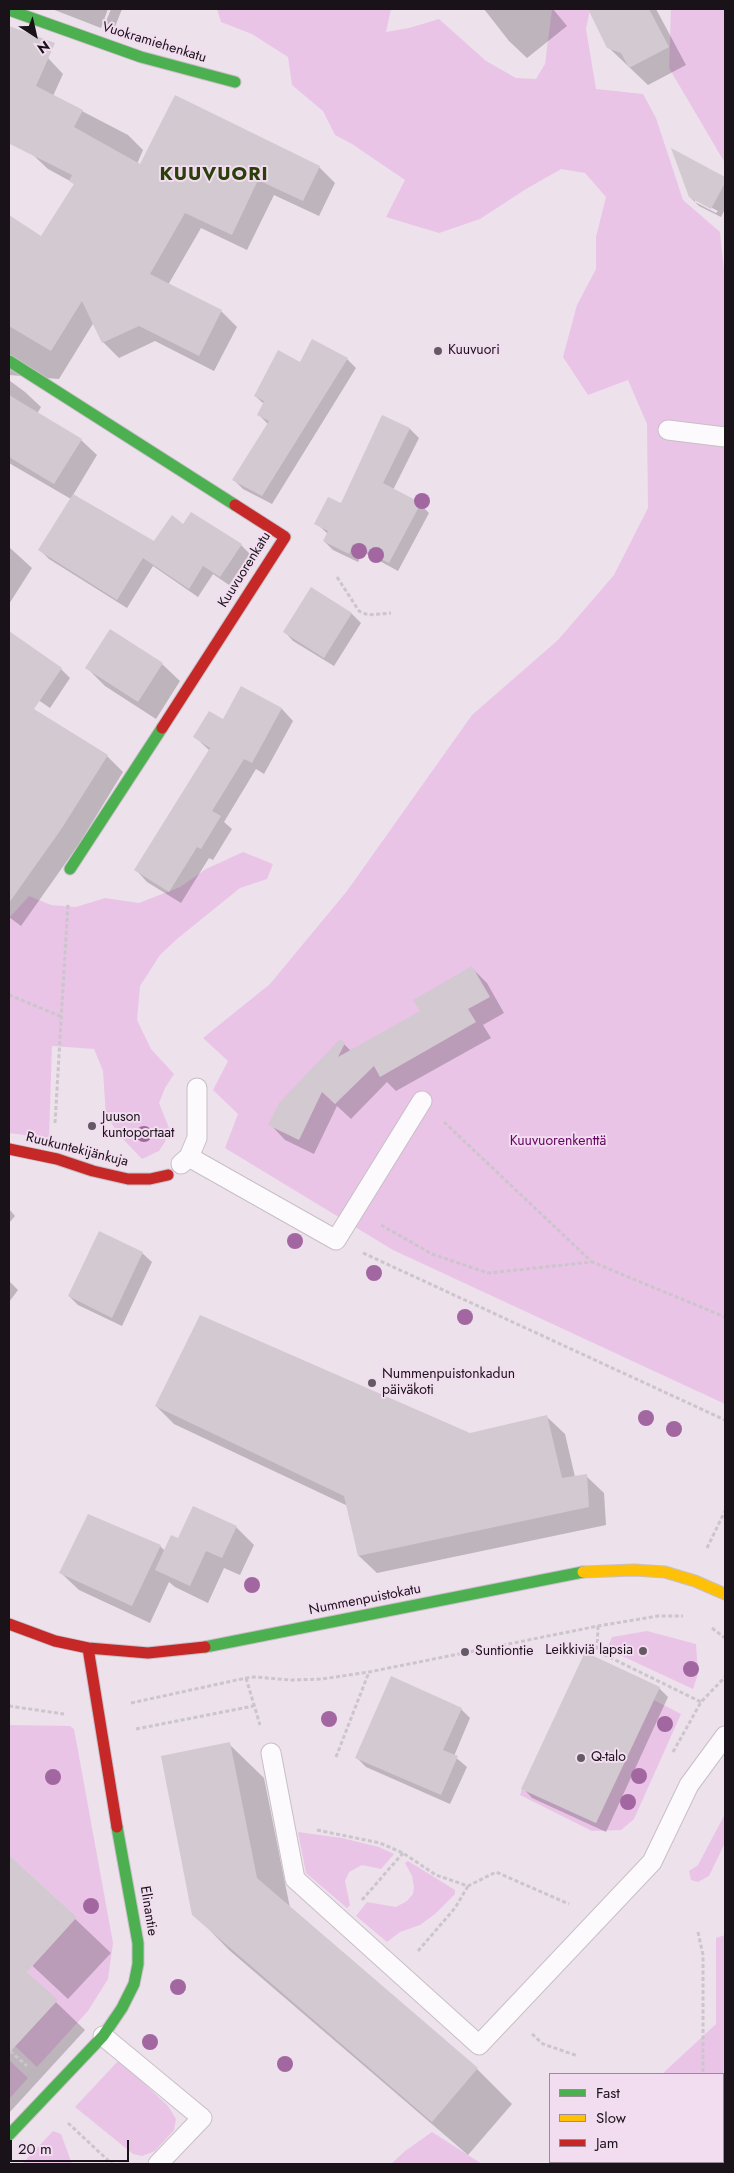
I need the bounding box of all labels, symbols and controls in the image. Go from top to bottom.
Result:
north arrow [10,10,60,60]
street label: Vuokramiehenkatu [100,19,208,67]
text: N [33,36,54,59]
district label: KUUVUORI [158,164,270,186]
place label: Kuuvuori [448,343,500,359]
marker: Kuuvuori [432,345,444,357]
street label: Kuuvuorenkatu [215,529,275,611]
place label: Juuson kuntoportaat [102,1110,174,1142]
marker: Juuson kuntoportaat [86,1120,98,1132]
street label: Ruukuntekijänkuja [24,1129,130,1171]
park label: Kuuvuorenkenttä [510,1134,606,1150]
place label: Nummenpuistonkadun päiväkoti [382,1367,515,1400]
marker: Nummenpuistonkadun päiväkoti [366,1377,378,1389]
street label: Nummenpuistokatu [308,1581,422,1619]
place label: Leikkiviä lapsia [545,1643,633,1659]
place label: Suntiontie [475,1644,534,1660]
marker: Leikkiviä lapsia [637,1645,649,1657]
marker: Suntiontie [459,1646,471,1658]
place label: Q-talo [591,1750,626,1766]
marker: Q-talo [575,1752,587,1764]
street label: Elinantie [136,1885,160,1937]
legend [549,2073,724,2163]
text: Fast [596,2082,620,2104]
text: Slow [596,2107,626,2129]
scale bar [12,2130,131,2162]
text: Jam [596,2132,619,2154]
text: 20 m [18,2138,52,2160]

